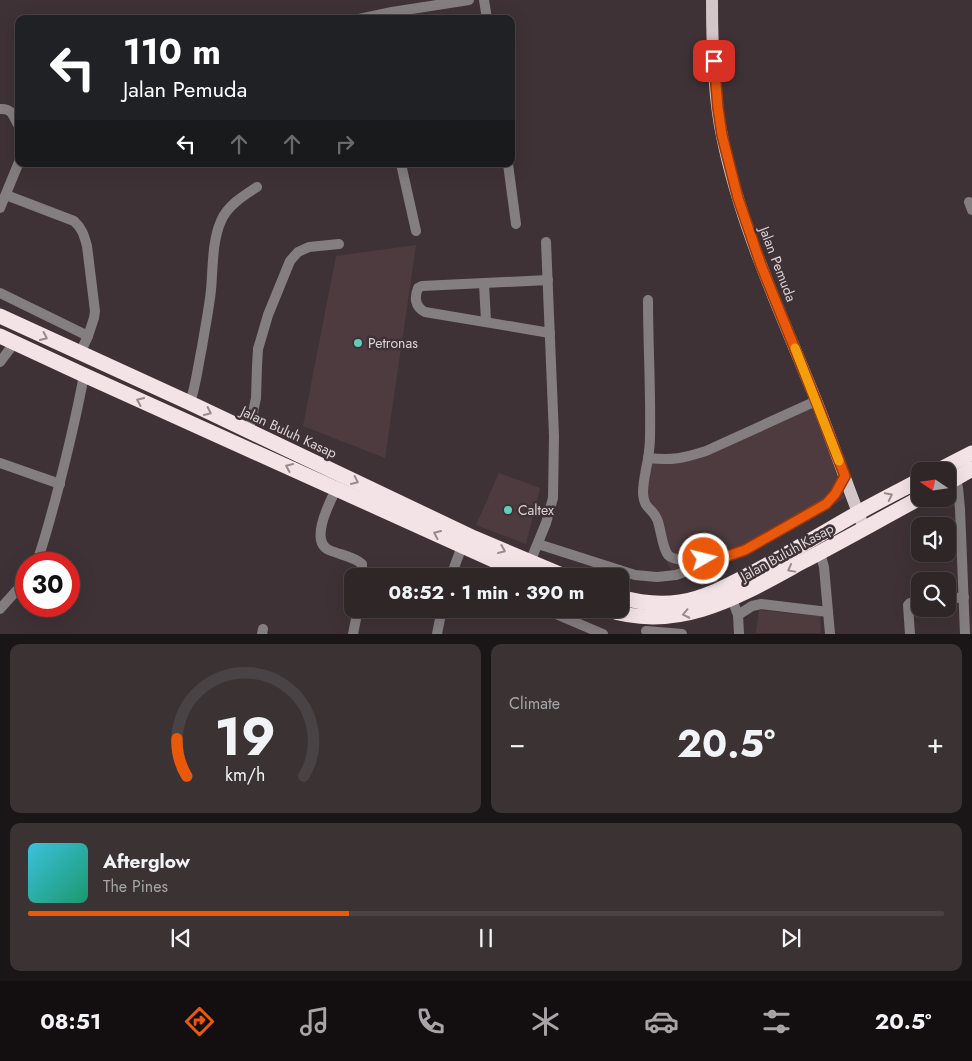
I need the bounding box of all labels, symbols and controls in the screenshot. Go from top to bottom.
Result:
text: 110 m [123,27,221,77]
icon: left [40,35,105,100]
pin [693,40,735,82]
icon: arrive [700,47,728,75]
text: Jalan Pemuda [123,73,247,105]
icon: left [172,130,200,158]
icon: ahead [225,130,253,158]
icon: ahead [278,130,306,158]
icon: right [331,130,359,158]
street label: Jalan Pemuda [754,222,801,304]
one-way arrow [39,331,48,341]
place label: Petronas [368,333,418,353]
marker: Petronas [352,337,364,349]
one-way arrow [136,396,145,407]
street label: Jalan Buluh Kasap [236,400,340,463]
one-way arrow [203,405,212,416]
north arrow [911,462,956,508]
map controls [911,462,956,617]
one-way arrow [285,463,294,474]
one-way arrow [350,475,359,486]
one-way arrow [884,492,893,502]
place label: Caltex [518,500,554,520]
marker: Caltex [502,504,514,516]
button: sound [911,517,956,562]
street label: Jalan Buluh Kasap [735,518,837,587]
one-way arrow [433,530,442,541]
position arrow [677,532,729,584]
one-way arrow [497,543,506,554]
speed limit sign: 30 [15,552,80,617]
one-way arrow [787,562,796,572]
button: search [911,572,956,617]
text: 08:52 · 1 min · 390 m [389,579,584,606]
one-way arrow [682,608,691,619]
text: Climate [509,692,560,715]
text: 19 [215,699,276,775]
text: 20.5° [677,716,775,771]
text: − [509,723,526,764]
text: + [927,723,944,764]
text: km/h [225,762,266,788]
text: Afterglow [103,848,190,875]
text: The Pines [103,875,168,898]
icon: previous [167,924,195,952]
icon: pause [472,924,500,952]
icon: next [777,924,805,952]
icon: directions [182,1004,217,1039]
icon: music [297,1004,332,1039]
icon: phone [413,1004,448,1039]
icon: climate [528,1004,563,1039]
icon: car [644,1004,679,1039]
icon: filters [759,1004,794,1039]
text: 08:51 [40,1005,101,1037]
text: 20.5° [875,1005,932,1037]

